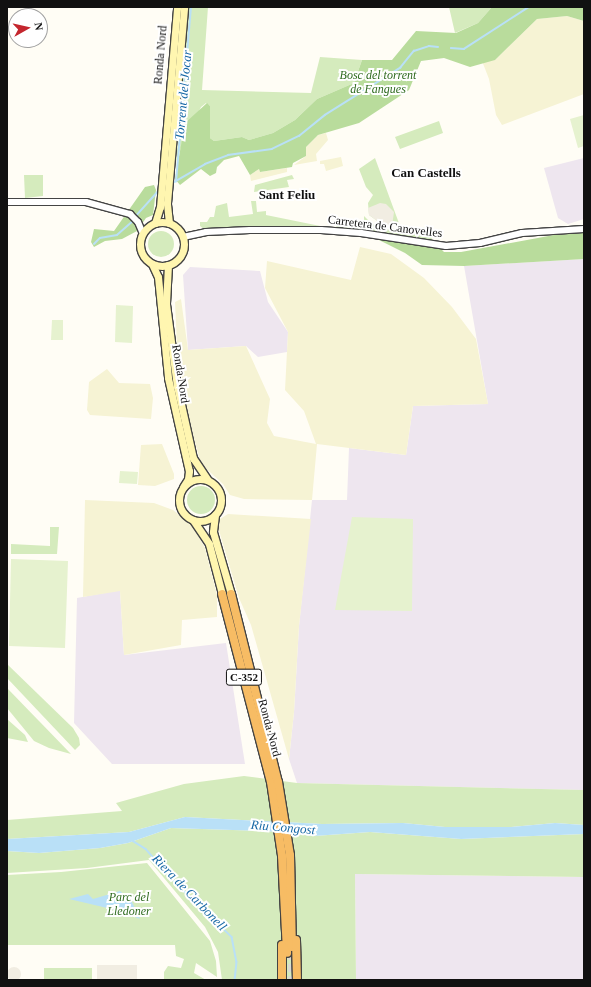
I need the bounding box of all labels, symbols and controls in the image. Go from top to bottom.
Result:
north arrow [8,8,48,48]
text: N [32,22,45,31]
street label: Ronda Nord [151,25,171,85]
water label: Torrent del Jocar [172,49,196,141]
park label: Bosc del torrent de Fangues [340,69,416,97]
district label: Can Castells [391,165,461,181]
district label: Sant Feliu [259,187,315,203]
street label: Carretera de Canovelles [327,213,443,241]
street label: Ronda Nord [168,344,192,404]
road number: C-352 [225,668,263,686]
street label: Ronda Nord [254,698,284,758]
water label: Riu Congost [250,817,316,839]
water label: Riera de Carbonell [149,851,229,935]
park label: Parc del Lledoner [107,891,151,919]

